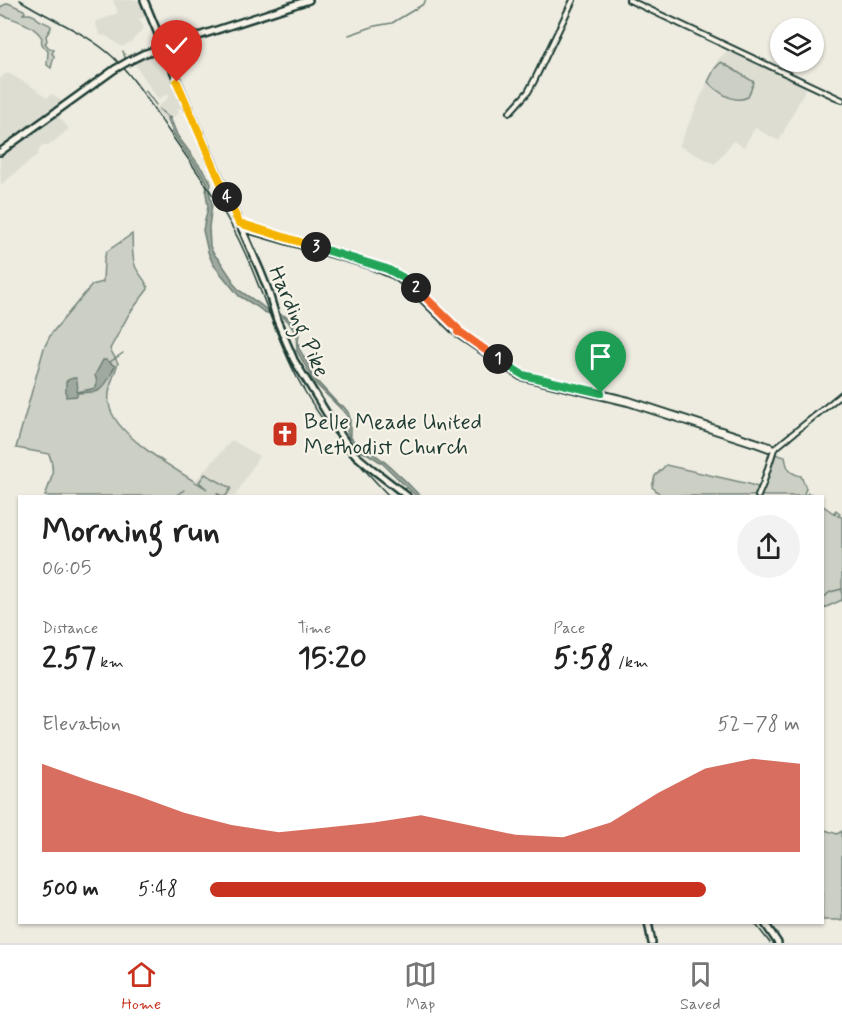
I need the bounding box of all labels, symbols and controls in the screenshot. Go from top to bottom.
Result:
map controls [770,18,824,72]
button: layers [770,18,824,72]
pin [151,20,202,82]
icon: check [160,29,193,62]
pin: 4 [212,182,242,212]
text: 4 [222,186,232,207]
pin: 3 [301,232,331,262]
text: 3 [312,236,320,257]
street label: Harding Pike [259,262,335,383]
pin: 2 [401,273,431,303]
text: 2 [412,277,420,298]
pin [575,331,626,393]
icon: arrive [584,340,617,373]
pin: 1 [483,344,513,374]
text: 1 [494,348,502,369]
place label: Belle Meade United Methodist Church [304,409,482,462]
church icon: Belle Meade United Methodist Church [270,419,300,449]
text: Morning run [42,510,220,554]
button: share [737,515,800,578]
text: 06:05 [42,555,91,582]
text: Distance [42,618,98,639]
text: Time [298,618,331,639]
text: Pace [553,618,585,639]
text: 2.57 [42,639,96,678]
text: 15:20 [298,639,367,678]
text: 5:58 [553,639,614,678]
text: km [96,652,124,673]
text: /km [614,652,648,673]
text: Elevation [42,711,121,738]
text: 52–78 m [718,711,800,738]
text: 500 m [42,876,99,903]
text: 5:48 [138,876,178,903]
tab: Home [121,958,161,1015]
tab: Map [404,958,437,1015]
tab: Saved [680,958,721,1015]

